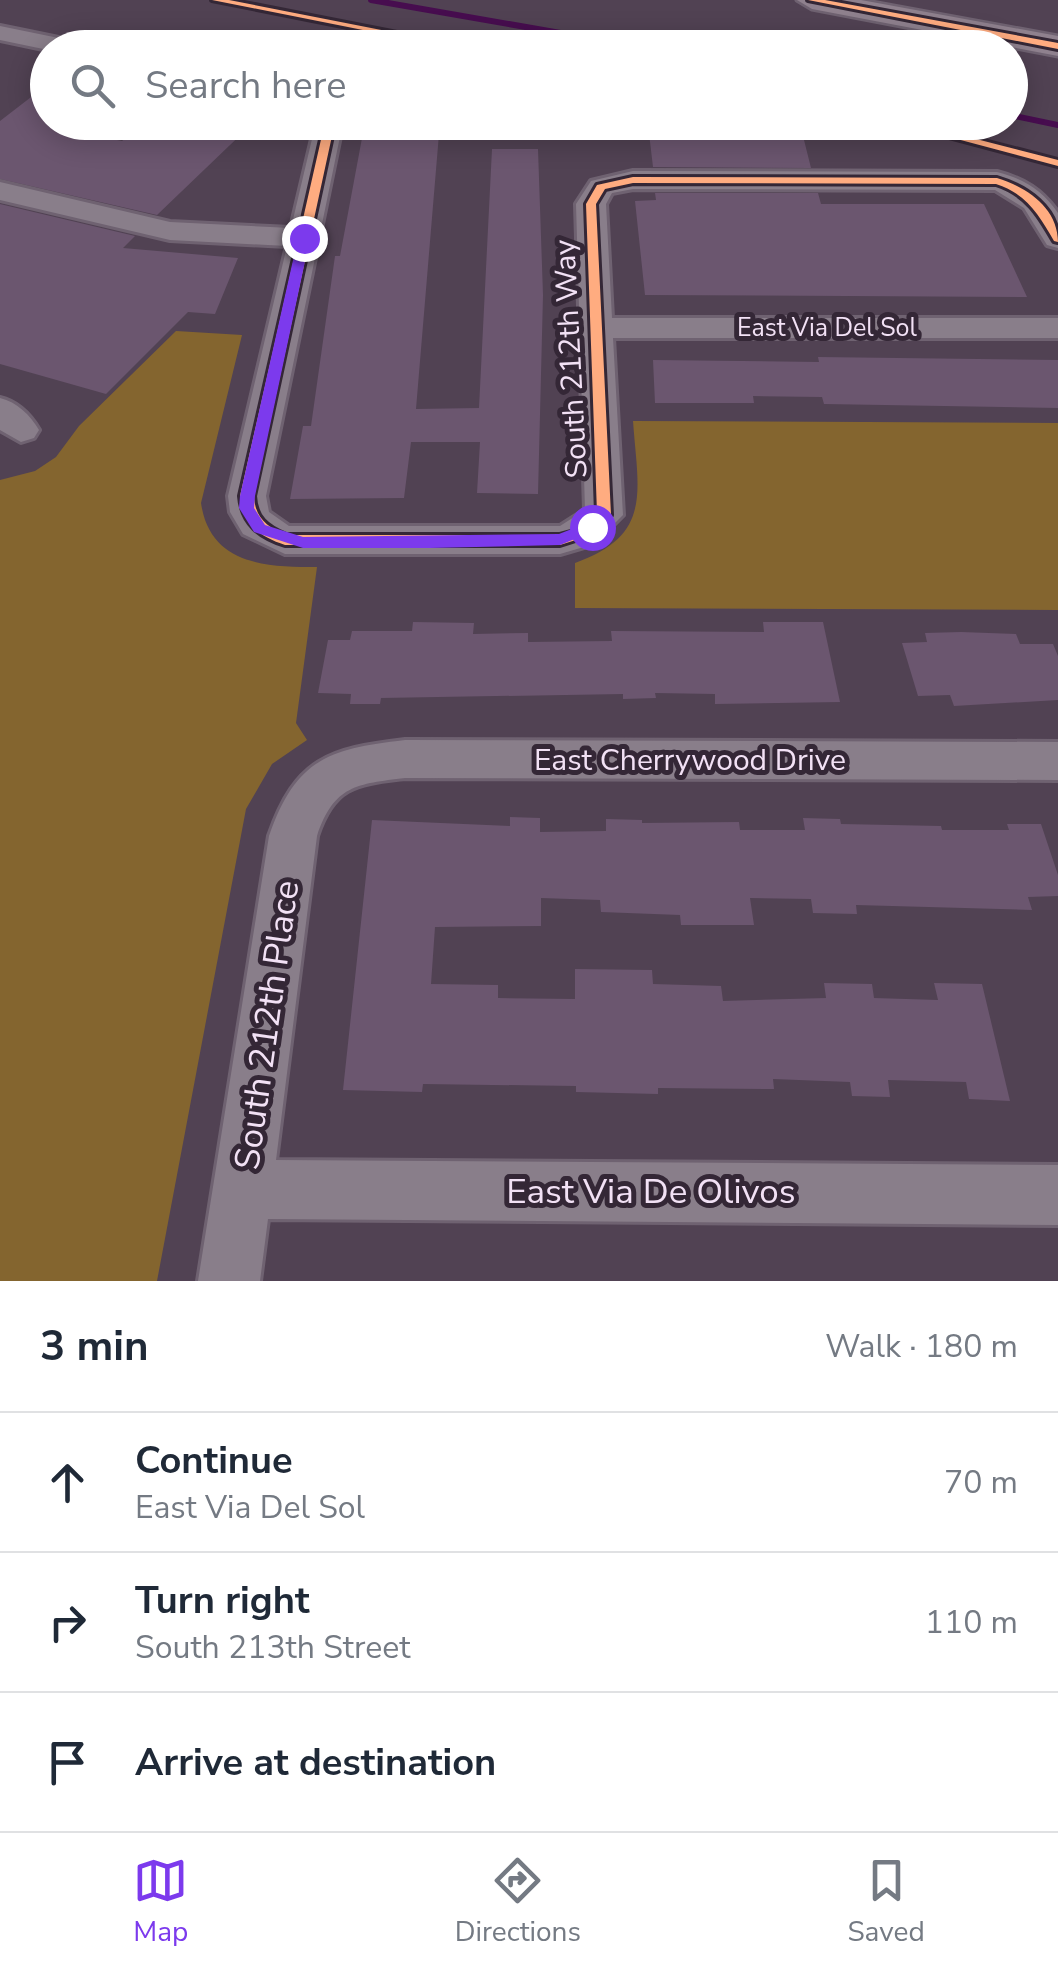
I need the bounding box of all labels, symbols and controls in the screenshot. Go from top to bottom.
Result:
search box [30,30,1028,140]
icon: search [65,58,120,113]
text: Search here [145,60,346,111]
route end [282,216,328,262]
street label: South 212th Way [544,238,598,479]
street label: East Via Del Sol [737,311,917,345]
route start [570,505,616,551]
street label: East Cherrywood Drive [534,740,846,781]
street label: South 212th Place [223,877,311,1173]
street label: East Via De Olivos [506,1168,796,1215]
text: 3 min [40,1318,149,1375]
text: Walk · 180 m [825,1325,1018,1368]
text: Continue [135,1435,293,1486]
icon: ahead [40,1455,95,1510]
text: 70 m [944,1461,1018,1504]
text: East Via Del Sol [135,1486,365,1529]
text: Turn right [135,1575,310,1626]
icon: right [40,1595,95,1650]
text: 110 m [925,1601,1018,1644]
text: South 213th Street [135,1626,411,1669]
icon: arrive [40,1735,95,1790]
text: Arrive at destination [135,1737,496,1788]
tab: Map [133,1853,188,1951]
tab: Directions [455,1853,581,1951]
tab: Saved [847,1853,925,1951]

